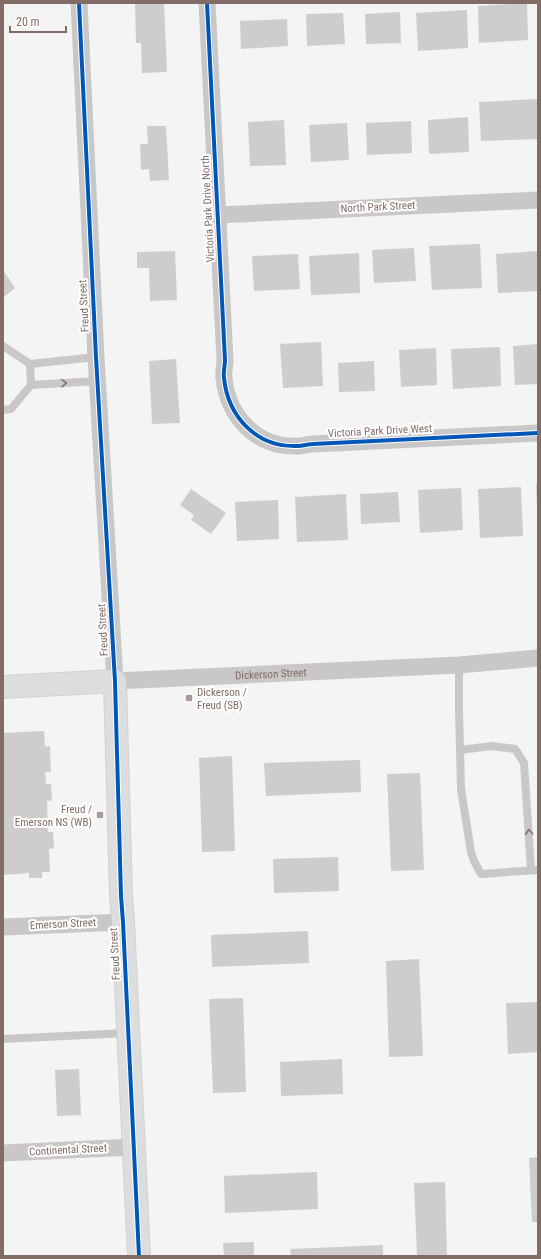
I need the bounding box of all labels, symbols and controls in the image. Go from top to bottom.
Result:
scale bar [10,8,66,34]
text: 20 m [16,15,40,29]
street label: Victoria Park Drive North [199,155,217,263]
street label: North Park Street [340,199,416,215]
street label: Freud Street [76,279,92,333]
one-way arrow [61,379,67,388]
street label: Victoria Park Drive West [328,422,432,440]
street label: Freud Street [95,603,111,657]
street label: Dickerson Street [235,666,307,682]
place label: Dickerson / Freud (SB) [197,686,247,712]
marker: Dickerson / Freud (SB) [184,693,194,703]
place label: Freud / Emerson NS (WB) [15,803,92,829]
marker: Freud / Emerson NS (WB) [95,810,105,820]
one-way arrow [524,829,533,835]
street label: Emerson Street [29,916,97,932]
street label: Freud Street [107,927,123,981]
street label: Continental Street [29,1141,107,1159]

